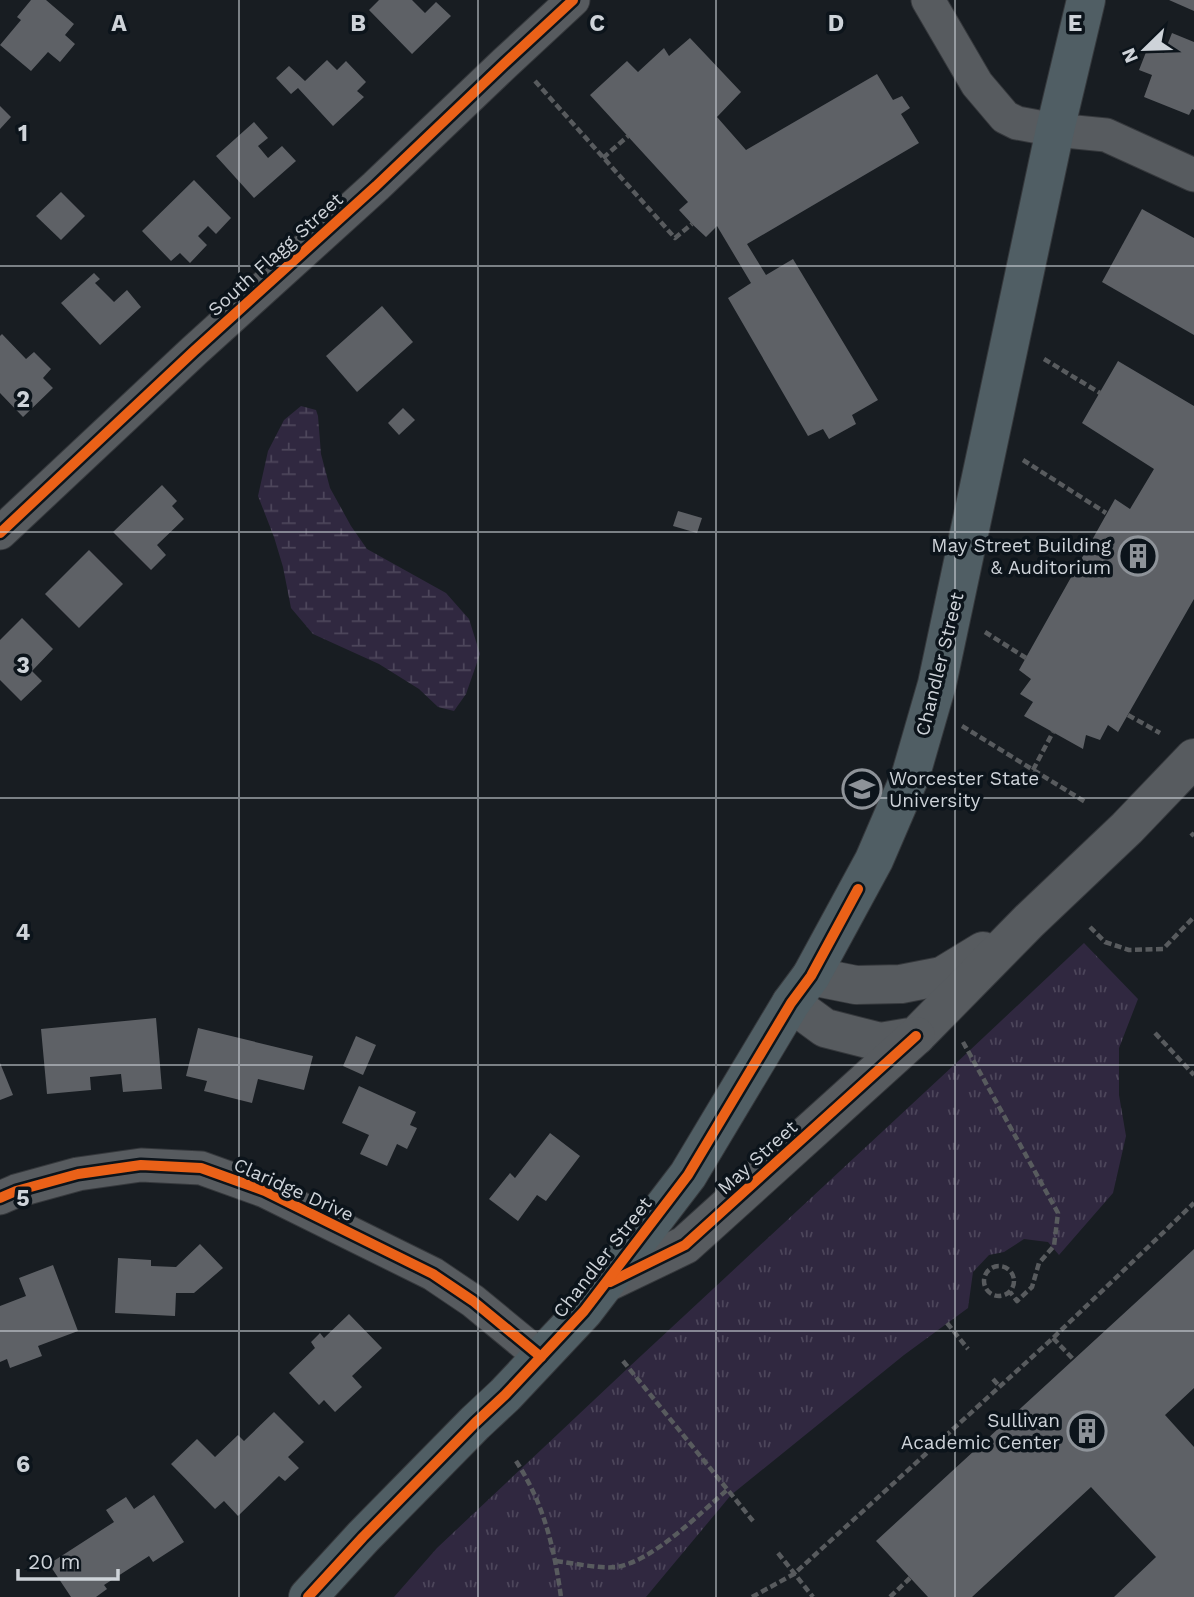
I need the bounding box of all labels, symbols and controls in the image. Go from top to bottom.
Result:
text: A [111,10,127,37]
text: B [350,10,366,37]
text: C [589,10,605,37]
text: D [828,10,844,37]
text: E [1068,10,1082,37]
north arrow [1110,14,1180,84]
text: N [1116,44,1143,66]
text: 1 [18,120,28,147]
street label: South Flagg Street [203,188,348,321]
text: 2 [16,386,30,413]
place label: May Street Building & Auditorium [931,534,1112,579]
building icon: May Street Building & Auditorium [1117,535,1159,577]
street label: Chandler Street [911,590,968,738]
text: 3 [16,652,30,679]
place label: Worcester State University [889,767,1039,812]
school or university icon: Worcester State University [841,768,883,810]
text: 4 [16,919,31,946]
street label: May Street [713,1116,802,1199]
street label: Claridge Drive [230,1153,357,1226]
text: 5 [16,1185,30,1212]
street label: Chandler Street [548,1192,657,1322]
place label: Sullivan Academic Center [901,1409,1060,1454]
building icon: Sullivan Academic Center [1066,1410,1108,1452]
text: 6 [16,1451,30,1478]
scale bar [18,1538,117,1582]
text: 20 m [28,1549,80,1574]

